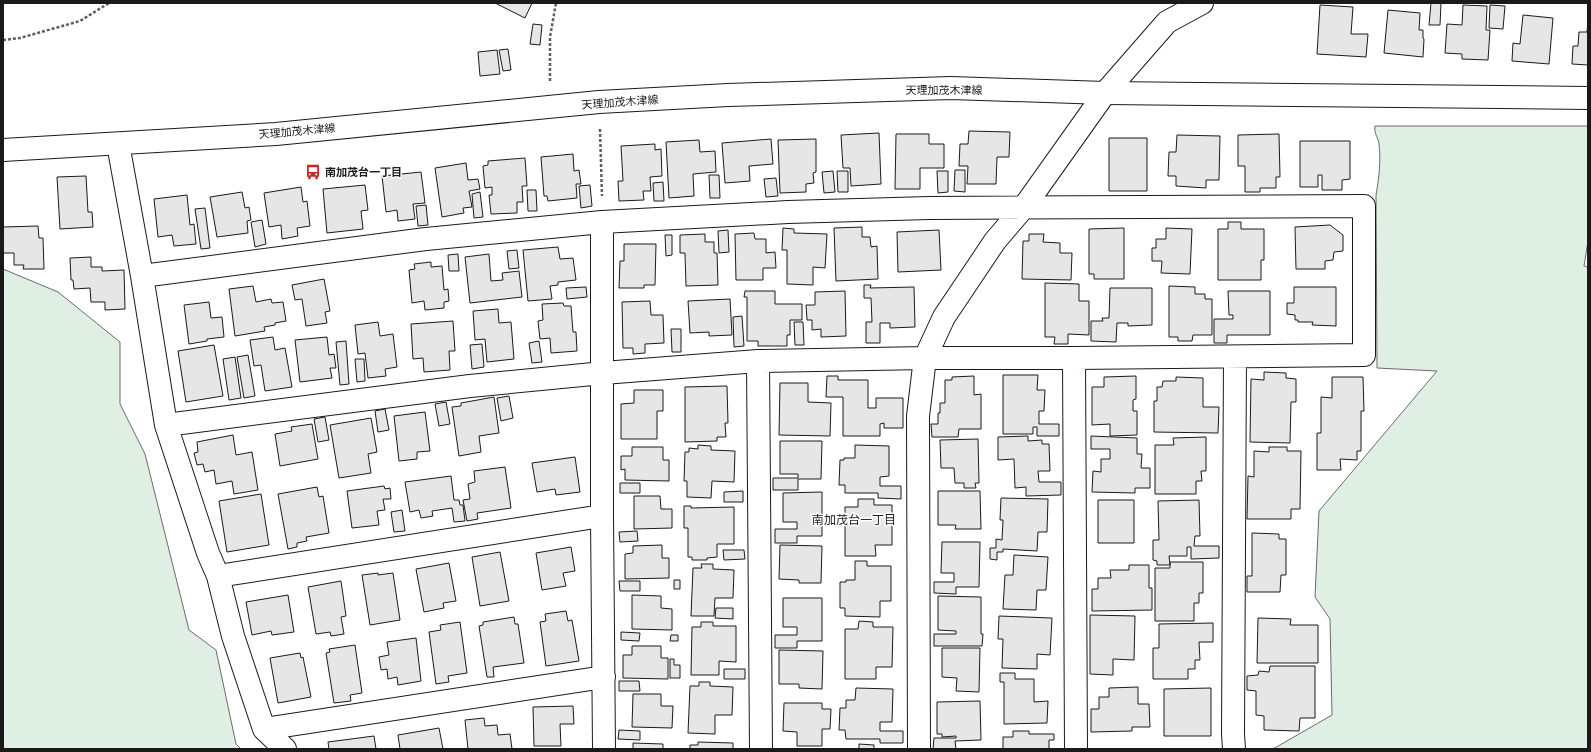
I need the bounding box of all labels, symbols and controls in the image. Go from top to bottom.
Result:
street label: 天理加茂木津線 [906,83,983,97]
street label: 天理加茂木津線 [581,92,659,112]
street label: 天理加茂木津線 [258,121,336,141]
bus stop icon: 南加茂台一丁目 [304,163,322,181]
place label: 南加茂台一丁目 [325,165,402,179]
district label: 南加茂台一丁目 [812,512,896,527]

